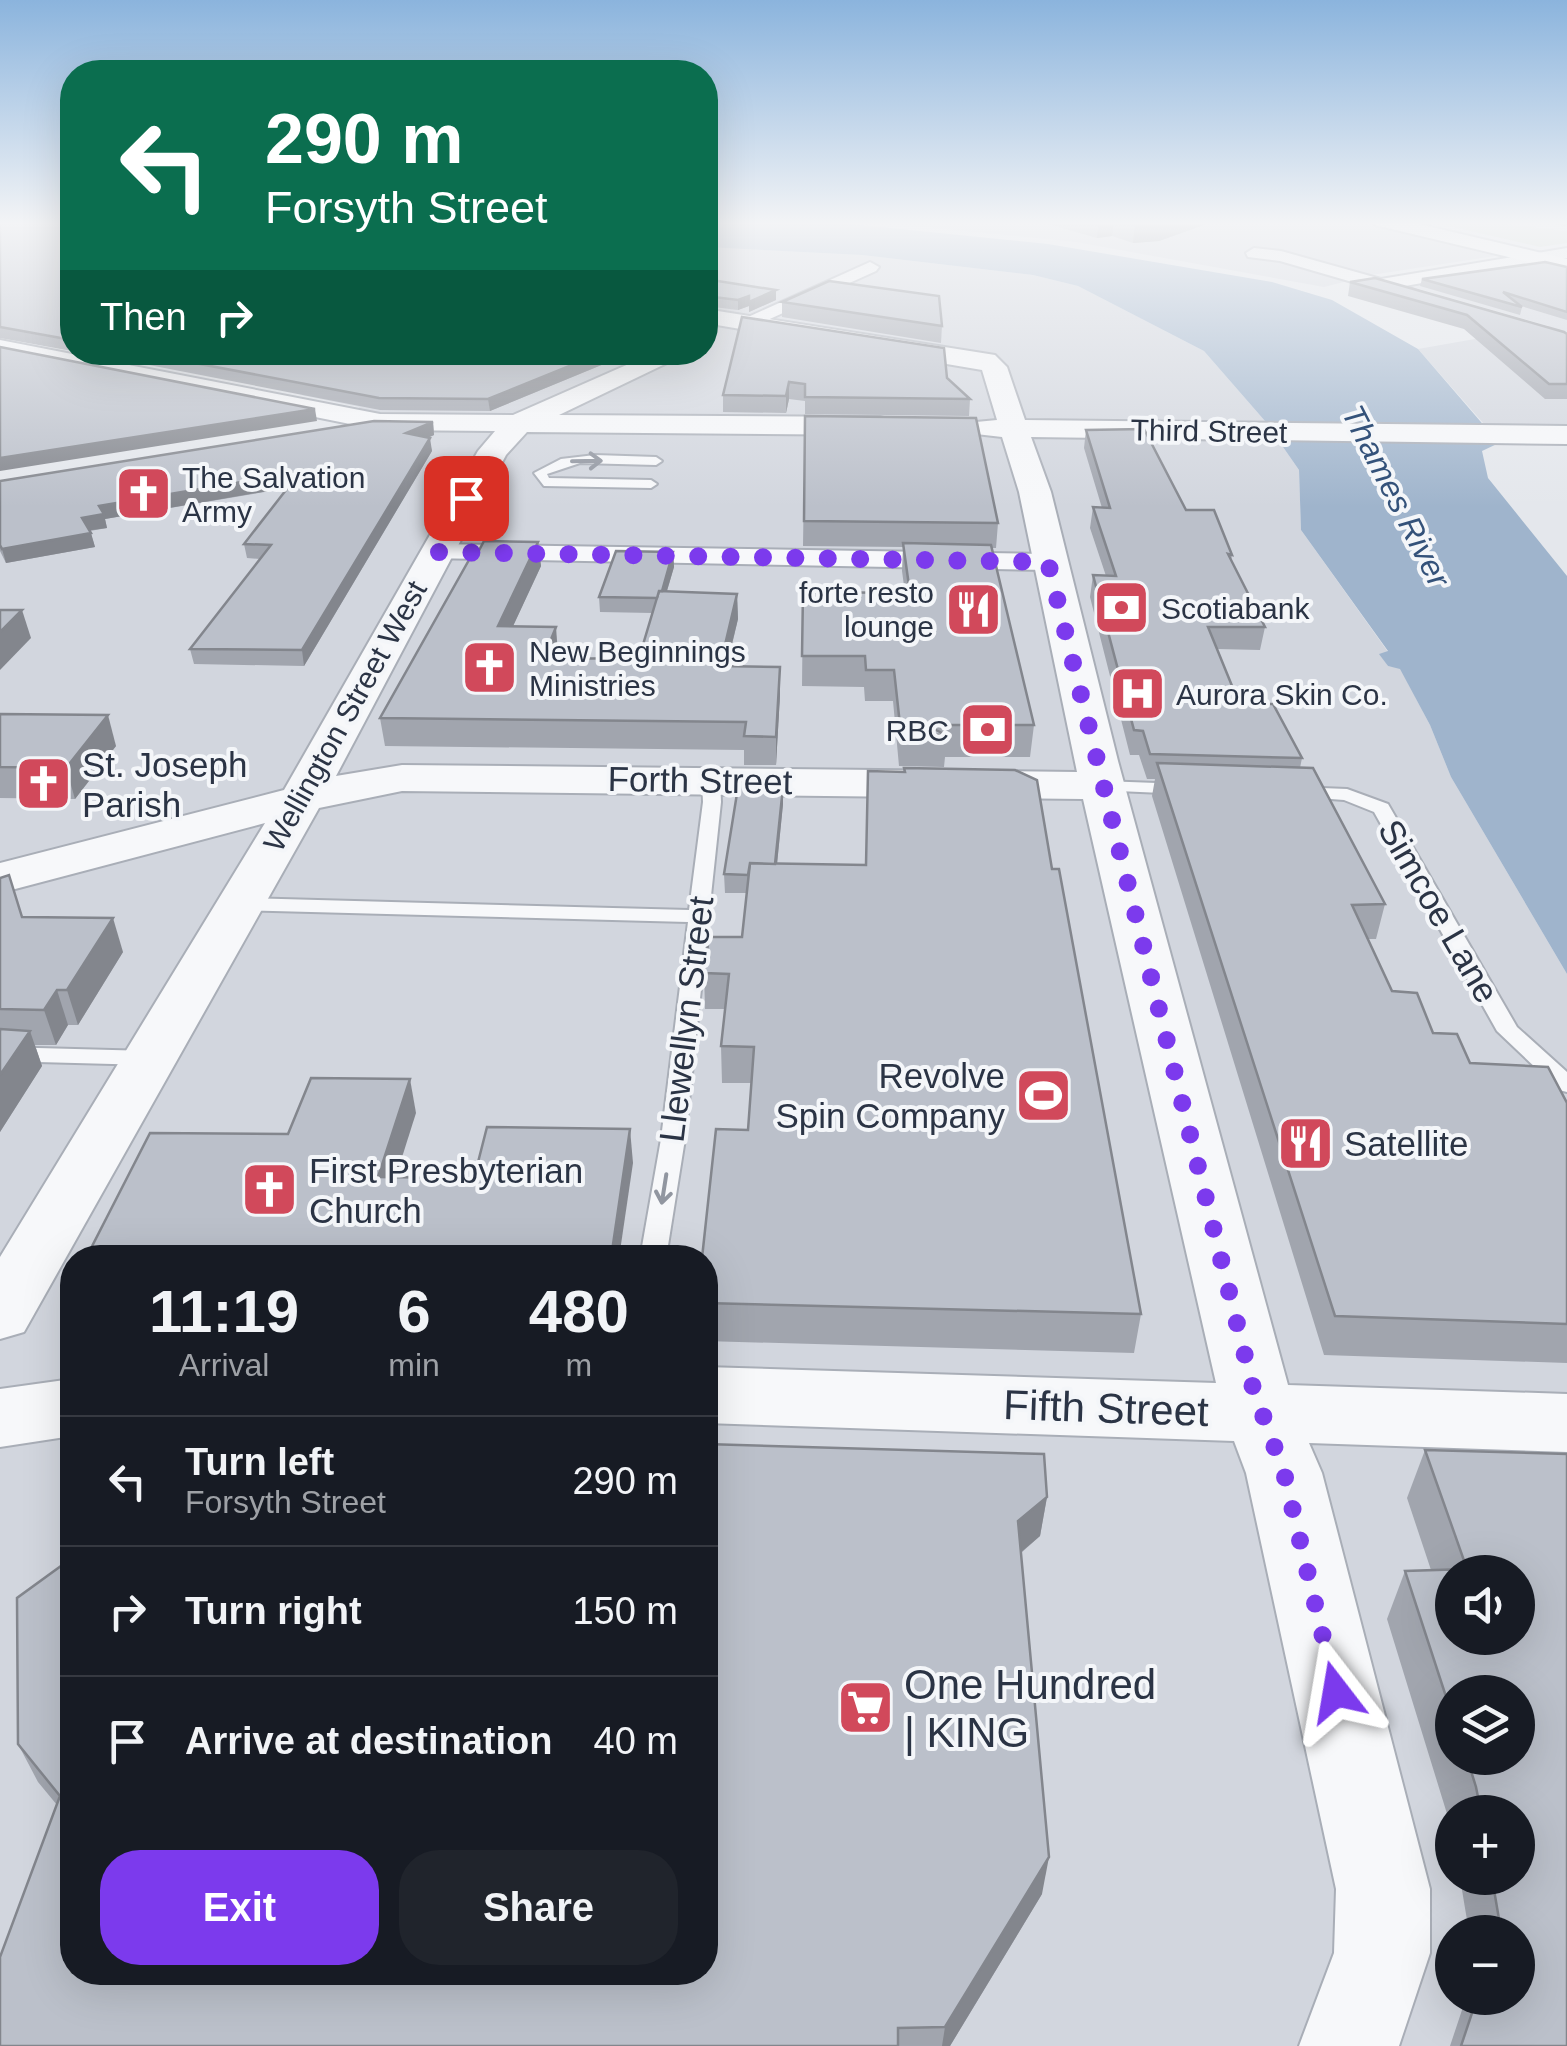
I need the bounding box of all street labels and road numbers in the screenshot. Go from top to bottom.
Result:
street label: Third Street [1130,413,1288,449]
street label: Wellington Street West [257,574,433,857]
street label: Forth Street [607,759,793,801]
street label: Simcoe Lane [1371,813,1507,1009]
street label: Llewellyn Street [652,894,720,1144]
street label: Fifth Street [1003,1381,1210,1435]

